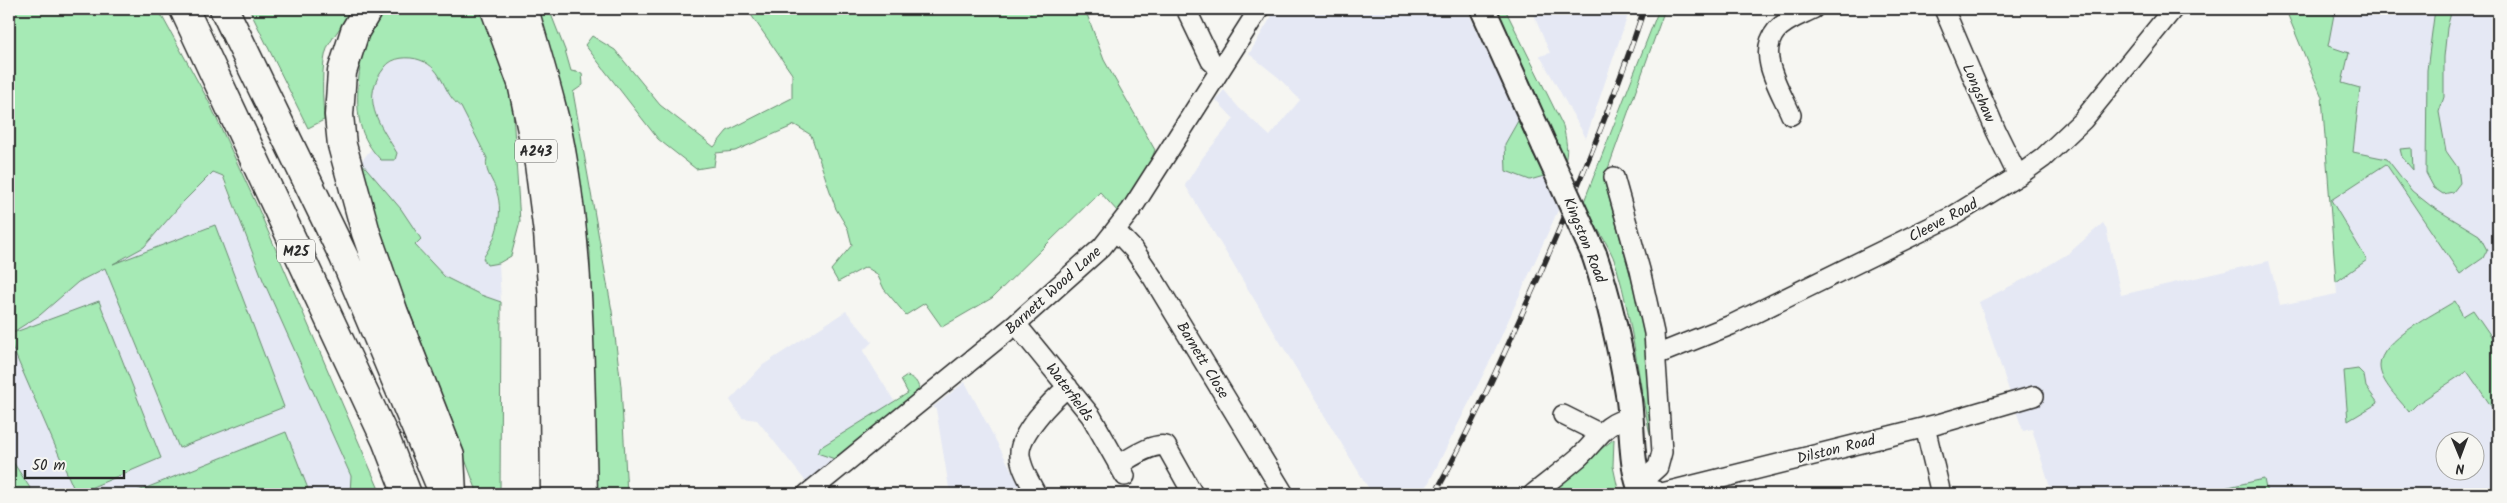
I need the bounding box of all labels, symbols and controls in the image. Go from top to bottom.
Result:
street label: Longshaw [1955,60,2002,127]
road number: A243 [515,140,557,162]
street label: Cleeve Road [1905,192,1983,249]
street label: Kingston Road [1556,194,1612,287]
road number: M25 [277,240,315,262]
street label: Barnett Wood Lane [1000,241,1107,341]
street label: Barnett Close [1170,317,1235,404]
street label: Waterfields [1039,358,1100,428]
street label: Dilston Road [1795,429,1878,471]
north arrow [2434,430,2484,480]
scale bar [25,448,124,480]
text: 50 m [32,454,66,478]
text: N [2455,457,2465,479]

